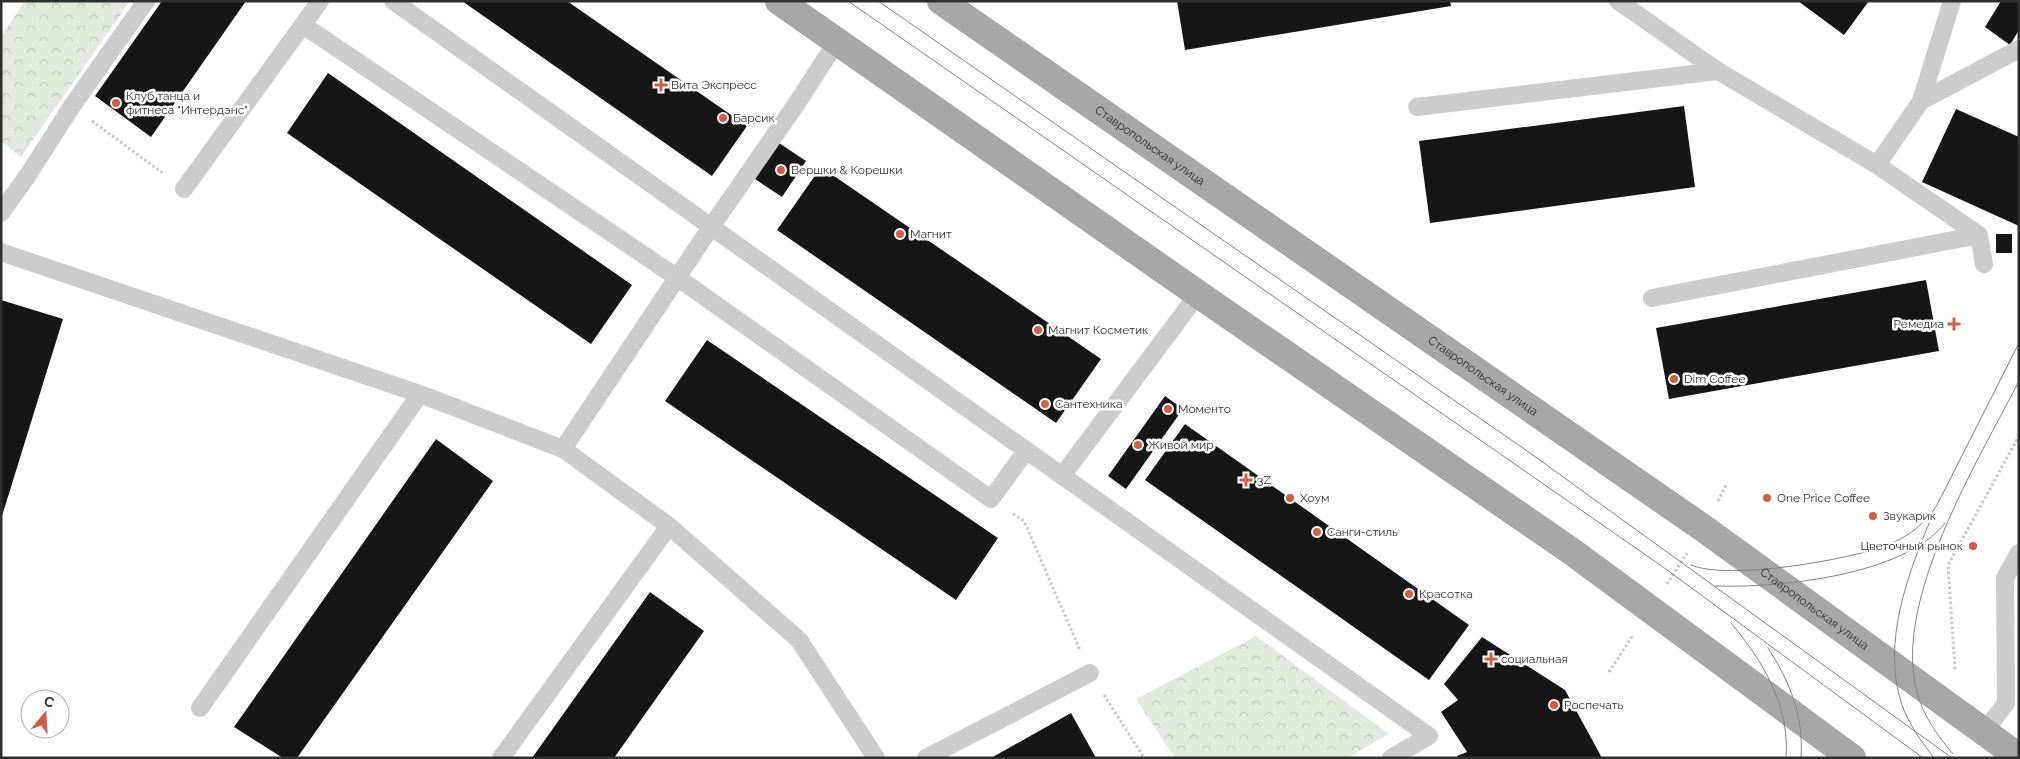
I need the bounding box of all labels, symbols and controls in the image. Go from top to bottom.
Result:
place label: Вита Экспресс [671,78,757,92]
marker: Вита Экспресс [655,79,667,91]
place label: Клуб танца и фитнеса "Интердэнс" [126,89,248,117]
marker: Клуб танца и фитнеса "Интердэнс" [110,97,122,109]
street label: Ставропольская улица [1092,103,1208,188]
place label: Барсик [733,111,775,125]
marker: Барсик [717,112,729,124]
place label: Вершки & Корешки [791,163,902,177]
marker: Вершки & Корешки [775,164,787,176]
place label: Магнит [910,227,952,241]
marker: Магнит [894,228,906,240]
place label: Ремедиа [1893,317,1944,331]
marker: Ремедиа [1948,318,1960,330]
place label: Магнит Косметик [1048,323,1148,337]
marker: Магнит Косметик [1032,324,1044,336]
street label: Ставропольская улица [1425,333,1541,419]
place label: Dim Coffee [1684,372,1745,386]
marker: Dim Coffee [1668,373,1680,385]
place label: Сантехника [1055,397,1122,411]
marker: Сантехника [1039,398,1051,410]
place label: Моменто [1178,402,1231,416]
marker: Моменто [1162,403,1174,415]
place label: Живой мир [1148,438,1214,452]
marker: Живой мир [1132,439,1144,451]
marker: 3Z [1239,473,1253,487]
place label: 3Z [1257,473,1271,487]
place label: Хоум [1300,491,1329,505]
place label: One Price Coffee [1777,491,1870,505]
marker: Хоум [1284,492,1296,504]
marker: One Price Coffee [1761,492,1773,504]
place label: Звукарик [1883,509,1936,523]
marker: Звукарик [1867,510,1879,522]
place label: Санги-стиль [1327,525,1398,539]
marker: Санги-стиль [1311,526,1323,538]
place label: Цветочный рынок [1860,539,1963,553]
marker: Цветочный рынок [1967,540,1979,552]
street label: Ставропольская улица [1757,565,1871,653]
place label: Красотка [1419,587,1473,601]
marker: Красотка [1403,588,1415,600]
place label: социальная [1501,652,1568,666]
marker: социальная [1485,653,1497,665]
north arrow [20,689,70,739]
text: С [42,693,56,711]
place label: Роспечать [1564,698,1623,712]
marker: Роспечать [1548,699,1560,711]

